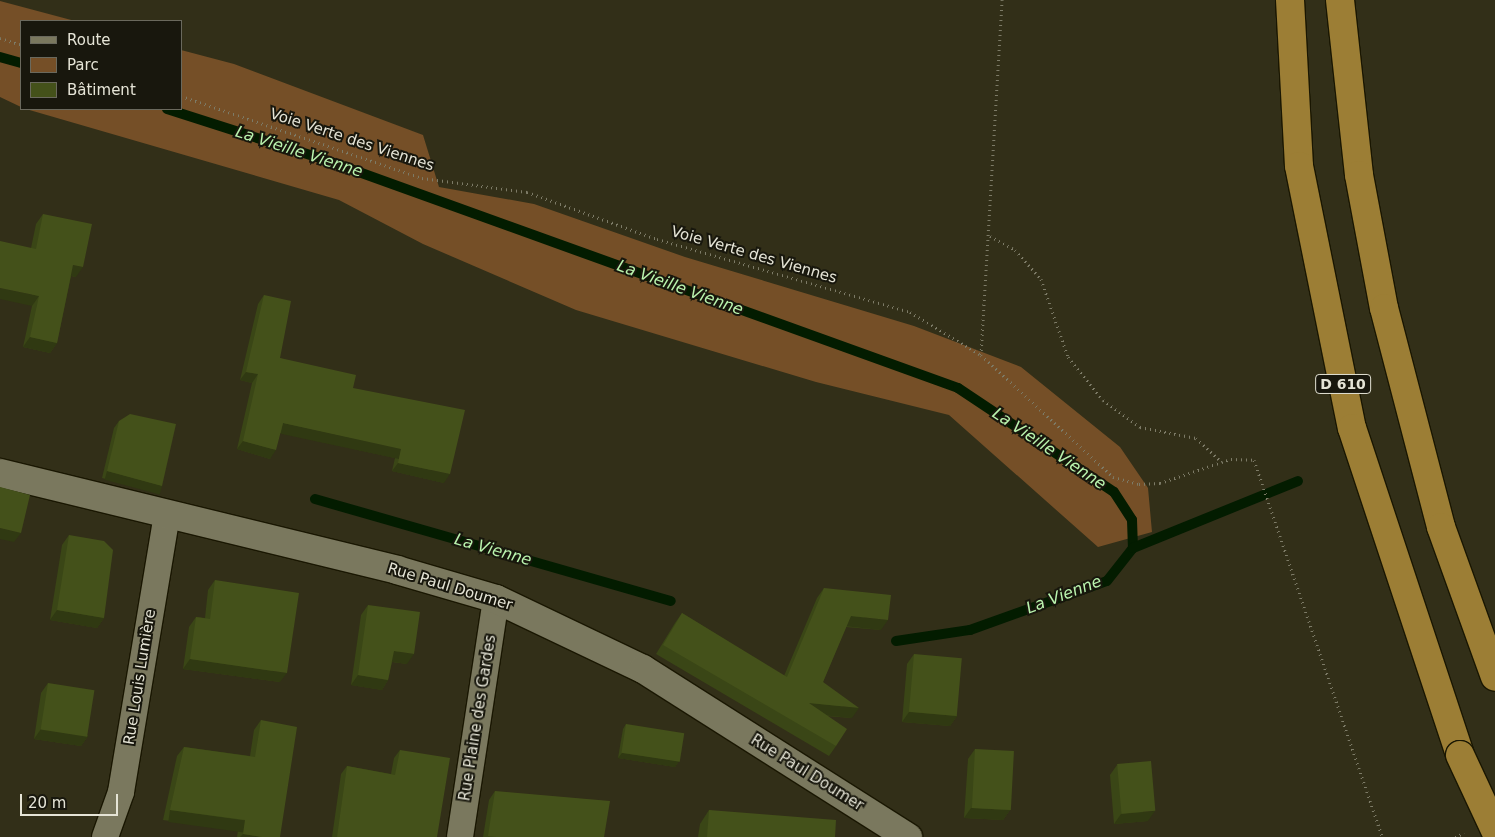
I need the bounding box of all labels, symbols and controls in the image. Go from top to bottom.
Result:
legend [20,20,182,110]
text: Route [67,31,111,49]
text: Parc [67,56,99,74]
text: Bâtiment [67,81,136,99]
street label: Voie Verte des Viennes [268,105,436,175]
water label: La Vieille Vienne [233,122,365,182]
street label: Voie Verte des Viennes [669,223,839,287]
water label: La Vieille Vienne [614,256,746,320]
road number: D 610 [1314,372,1372,396]
water label: La Vieille Vienne [989,404,1109,494]
water label: La Vienne [452,530,534,570]
street label: Rue Paul Doumer [385,559,515,615]
water label: La Vienne [1024,572,1104,618]
street label: Rue Louis Lumière [120,608,160,746]
street label: Rue Plaine des Gardes [456,634,500,802]
street label: Rue Paul Doumer [747,731,867,815]
scale bar [22,784,120,816]
text: 20 m [28,794,66,812]

